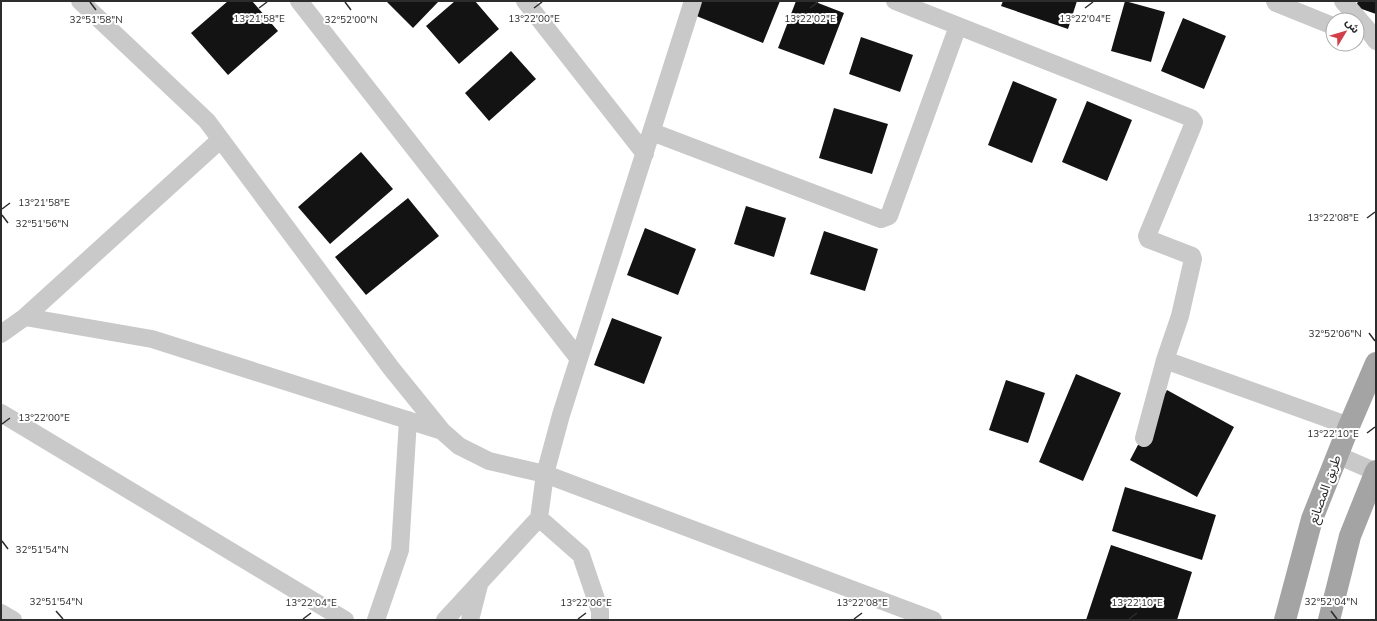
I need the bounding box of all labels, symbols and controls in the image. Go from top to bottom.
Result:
text: 13°21'58"E [233,12,285,26]
text: 13°22'00"E [508,12,560,26]
text: 13°22'02"E [784,12,836,26]
text: 13°22'04"E [1059,12,1111,26]
north arrow [1325,12,1365,52]
text: 32°51'58"N [69,13,123,27]
text: 32°52'00"N [324,13,378,27]
text: ش [1342,16,1363,37]
text: 13°21'58"E [18,196,70,210]
text: 13°22'08"E [1307,211,1359,225]
text: 32°51'56"N [15,217,69,231]
text: 32°52'06"N [1308,327,1362,341]
text: 13°22'00"E [18,411,70,425]
text: 13°22'10"E [1307,427,1359,441]
street label: طريق المصانع [1304,452,1347,527]
text: 32°51'54"N [15,543,69,557]
text: 32°51'54"N [29,595,83,609]
text: 32°52'04"N [1304,595,1358,609]
text: 13°22'04"E [285,596,337,610]
text: 13°22'06"E [560,596,612,610]
text: 13°22'08"E [836,596,888,610]
text: 13°22'10"E [1111,596,1163,610]

